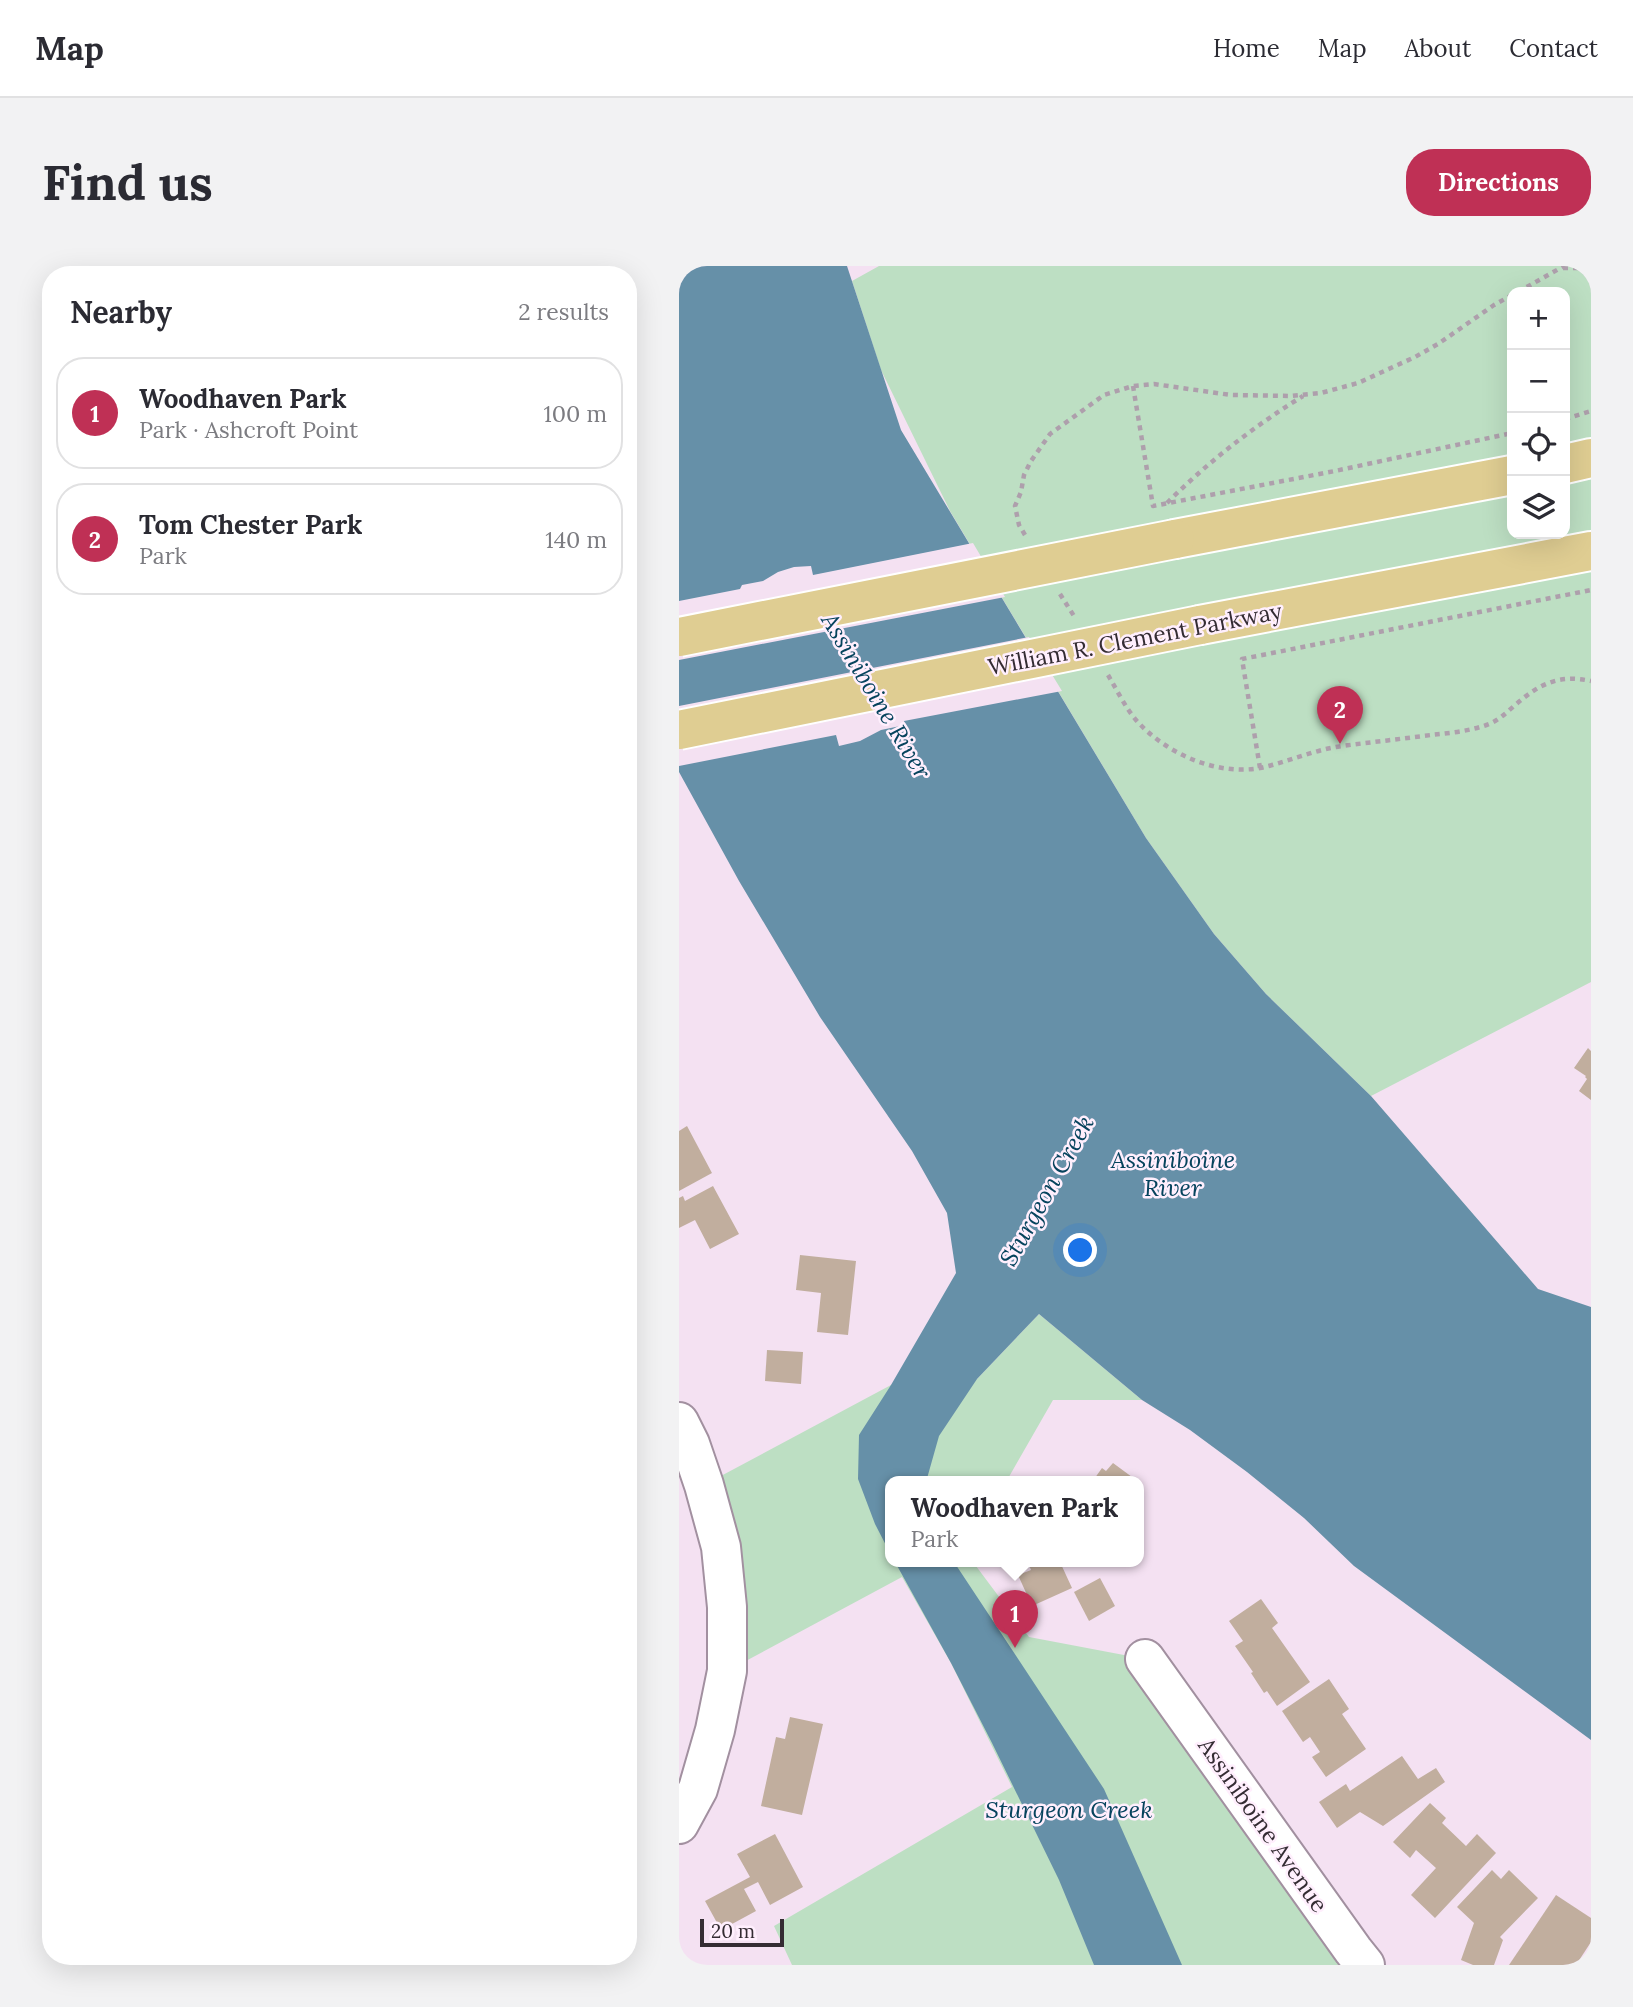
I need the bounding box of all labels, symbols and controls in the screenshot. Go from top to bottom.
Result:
text: Map [35,27,104,69]
text: Home [1213,33,1280,64]
text: Map [1318,33,1367,64]
text: About [1405,33,1471,64]
text: Contact [1509,33,1598,64]
button: Directions [1406,149,1591,216]
text: Find us [42,151,213,213]
map controls [1507,287,1570,539]
button: + [1507,287,1570,350]
text: Nearby [70,293,172,331]
text: 2 results [518,297,609,326]
button: − [1507,350,1570,413]
text: Woodhaven Park [139,382,347,415]
text: 1 [90,399,100,428]
text: 100 m [543,399,607,428]
button: locate [1507,413,1570,476]
text: Park · Ashcroft Point [139,415,358,444]
button: layers [1507,476,1570,539]
text: Tom Chester Park [139,508,362,541]
text: 2 [89,525,101,554]
text: 140 m [545,525,607,554]
text: Park [139,541,187,570]
street label: William R. Clement Parkway [985,596,1285,681]
water label: Assiniboine River [814,606,938,785]
pin: 2 [1317,686,1363,744]
water label: Sturgeon Creek [992,1110,1101,1272]
water label: Assiniboine River [1110,1144,1235,1203]
your location [1063,1233,1097,1267]
popup [885,1476,1144,1567]
text: Woodhaven Park [911,1491,1118,1524]
text: Park [911,1524,958,1553]
pin: 1 [992,1590,1038,1648]
street label: Assiniboine Avenue [1192,1731,1334,1918]
water label: Sturgeon Creek [985,1794,1153,1825]
scale bar [700,1916,784,1948]
text: 20 m [711,1919,755,1943]

